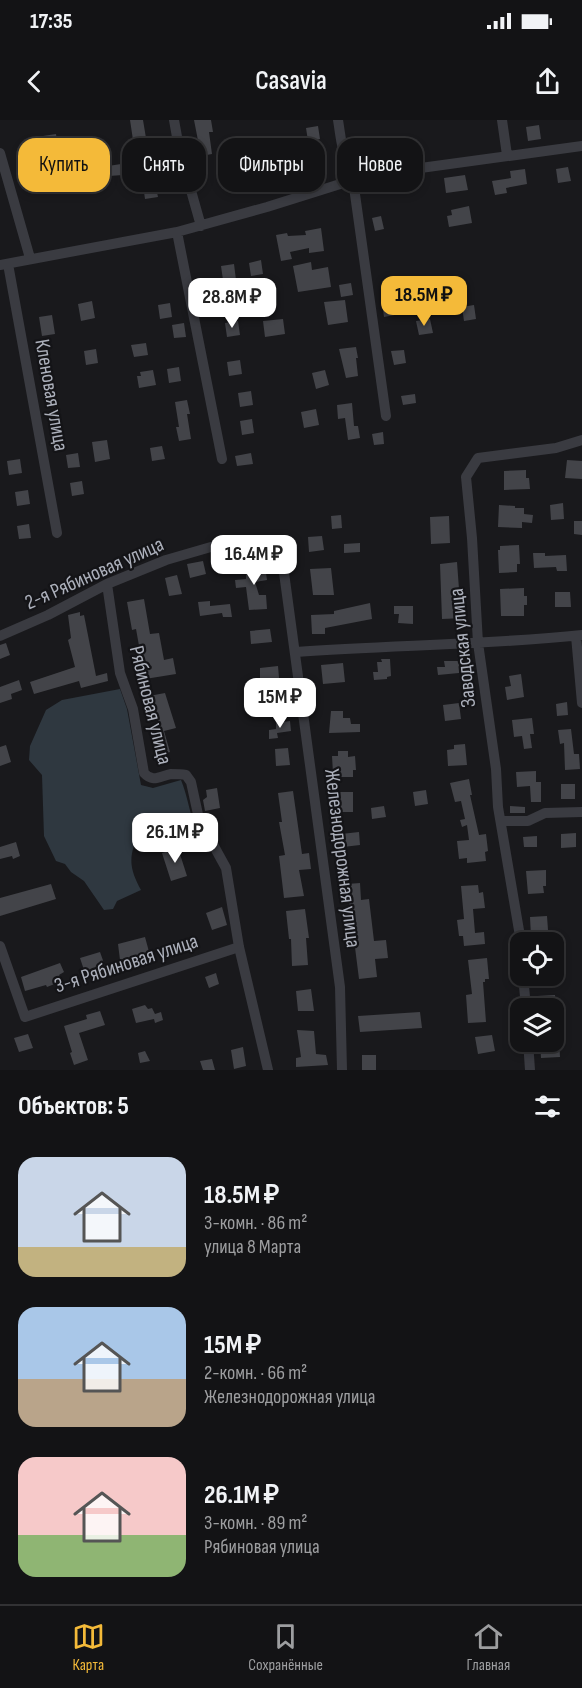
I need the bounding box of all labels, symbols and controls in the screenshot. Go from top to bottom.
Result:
text: 17:35 [30,8,72,35]
icon: back [18,65,51,98]
text: Casavia [255,65,327,97]
icon: share [531,65,564,98]
chip: Купить [18,138,110,192]
chip: Снять [122,138,206,192]
chip: Фильтры [218,138,325,192]
chip: Новое [337,138,423,192]
pin: 18.5M ₽ [369,276,479,327]
pin: 28.8M ₽ [177,278,287,329]
text: 18.5M ₽ [395,283,453,307]
text: 28.8M ₽ [202,285,262,309]
street label: Кленовая улица [29,337,74,453]
street label: 2-я Рябиновая улица [21,532,167,615]
pin: 16.4M ₽ [199,535,309,586]
text: 16.4M ₽ [225,542,283,566]
street label: Заводская улица [444,587,481,709]
street label: Рябиновая улица [124,643,177,767]
pin: 15M ₽ [238,678,322,729]
text: 15M ₽ [258,685,302,709]
street label: Железнодорожная улица [319,767,366,949]
pin: 26.1M ₽ [120,813,230,864]
text: 26.1M ₽ [146,820,204,844]
street label: 3-я Рябиновая улица [51,928,201,998]
map controls [510,932,564,1052]
button: locate [510,932,564,986]
button: layers [510,998,564,1052]
icon: filters [531,1090,564,1123]
text: Объектов: 5 [18,1091,129,1122]
text: 18.5M ₽ [204,1180,279,1211]
icon: home [66,1181,138,1253]
text: 3-комн. · 86 m² [204,1211,307,1235]
text: улица 8 Марта [204,1235,301,1259]
text: 15M ₽ [204,1330,261,1361]
icon: home [66,1331,138,1403]
text: 2-комн. · 66 m² [204,1361,307,1385]
text: Железнодорожная улица [204,1385,375,1409]
text: 26.1M ₽ [204,1480,279,1511]
icon: home [66,1481,138,1553]
text: 3-комн. · 89 m² [204,1511,307,1535]
text: Рябиновая улица [204,1535,320,1559]
tab: Карта [72,1620,105,1675]
tab: Сохранённые [248,1620,323,1675]
tab: Главная [467,1620,510,1675]

